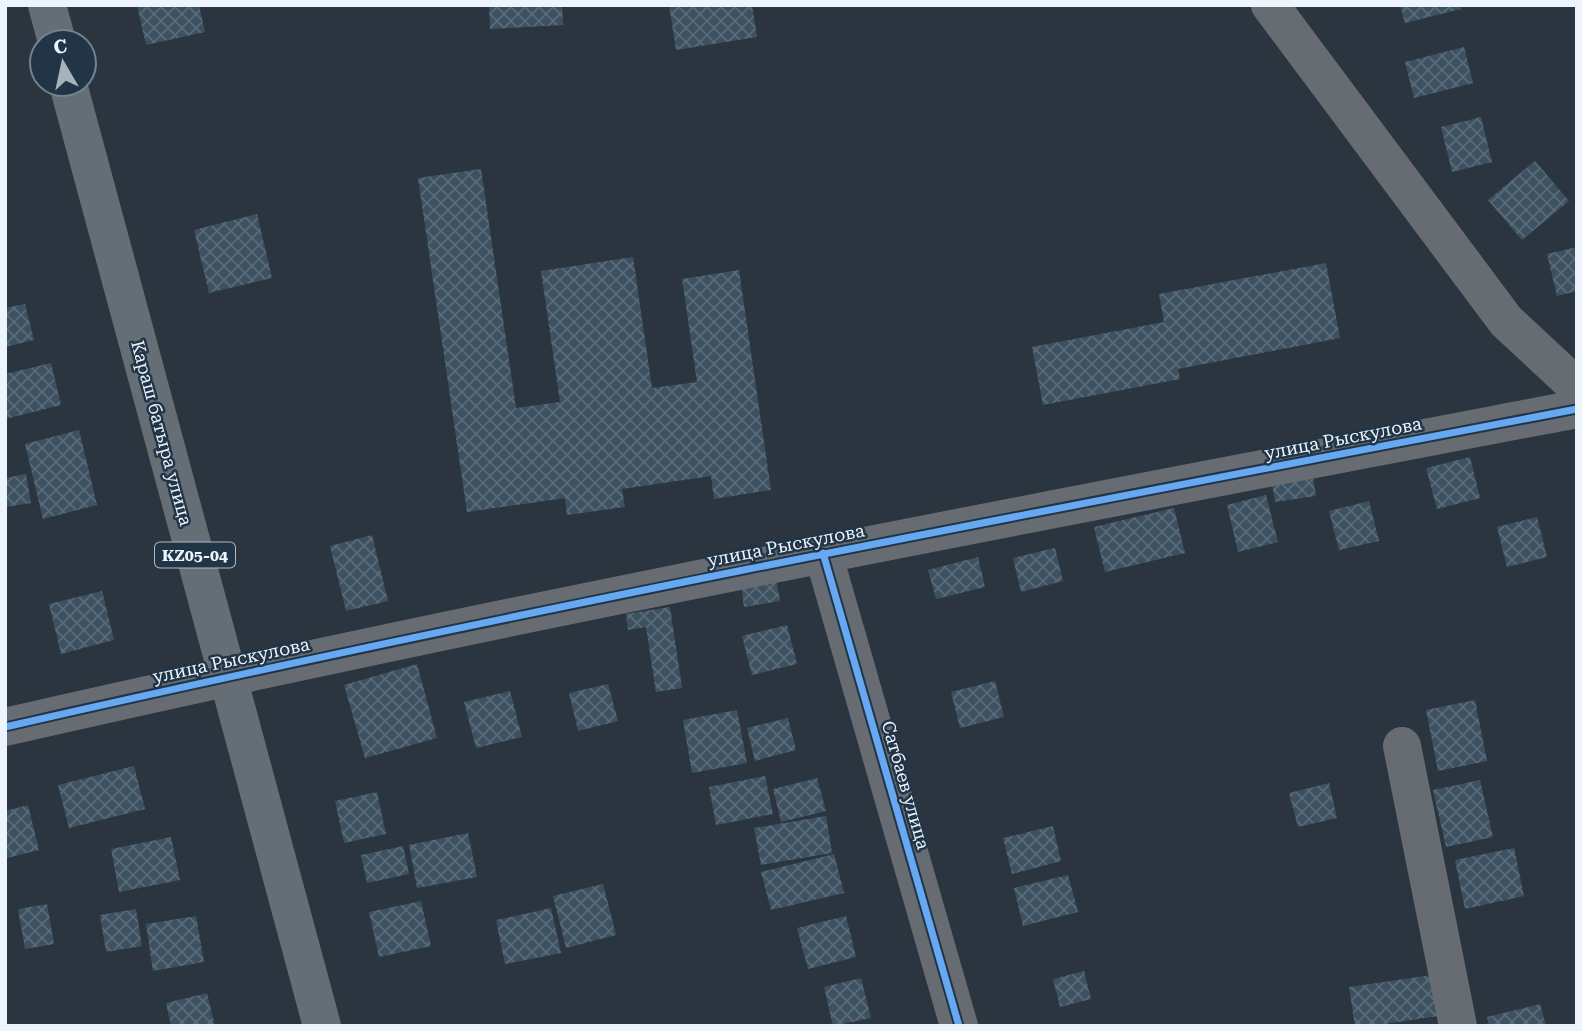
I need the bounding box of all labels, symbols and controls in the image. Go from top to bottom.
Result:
north arrow [28,28,98,98]
text: С [52,34,69,59]
street label: Караш батыра улица [127,338,197,528]
street label: улица Рыскулова [1263,412,1424,464]
street label: улица Рыскулова [706,519,867,571]
road number: KZ05-04 [155,542,235,568]
street label: улица Рыскулова [151,633,312,687]
street label: Сатбаев улица [878,718,934,852]

